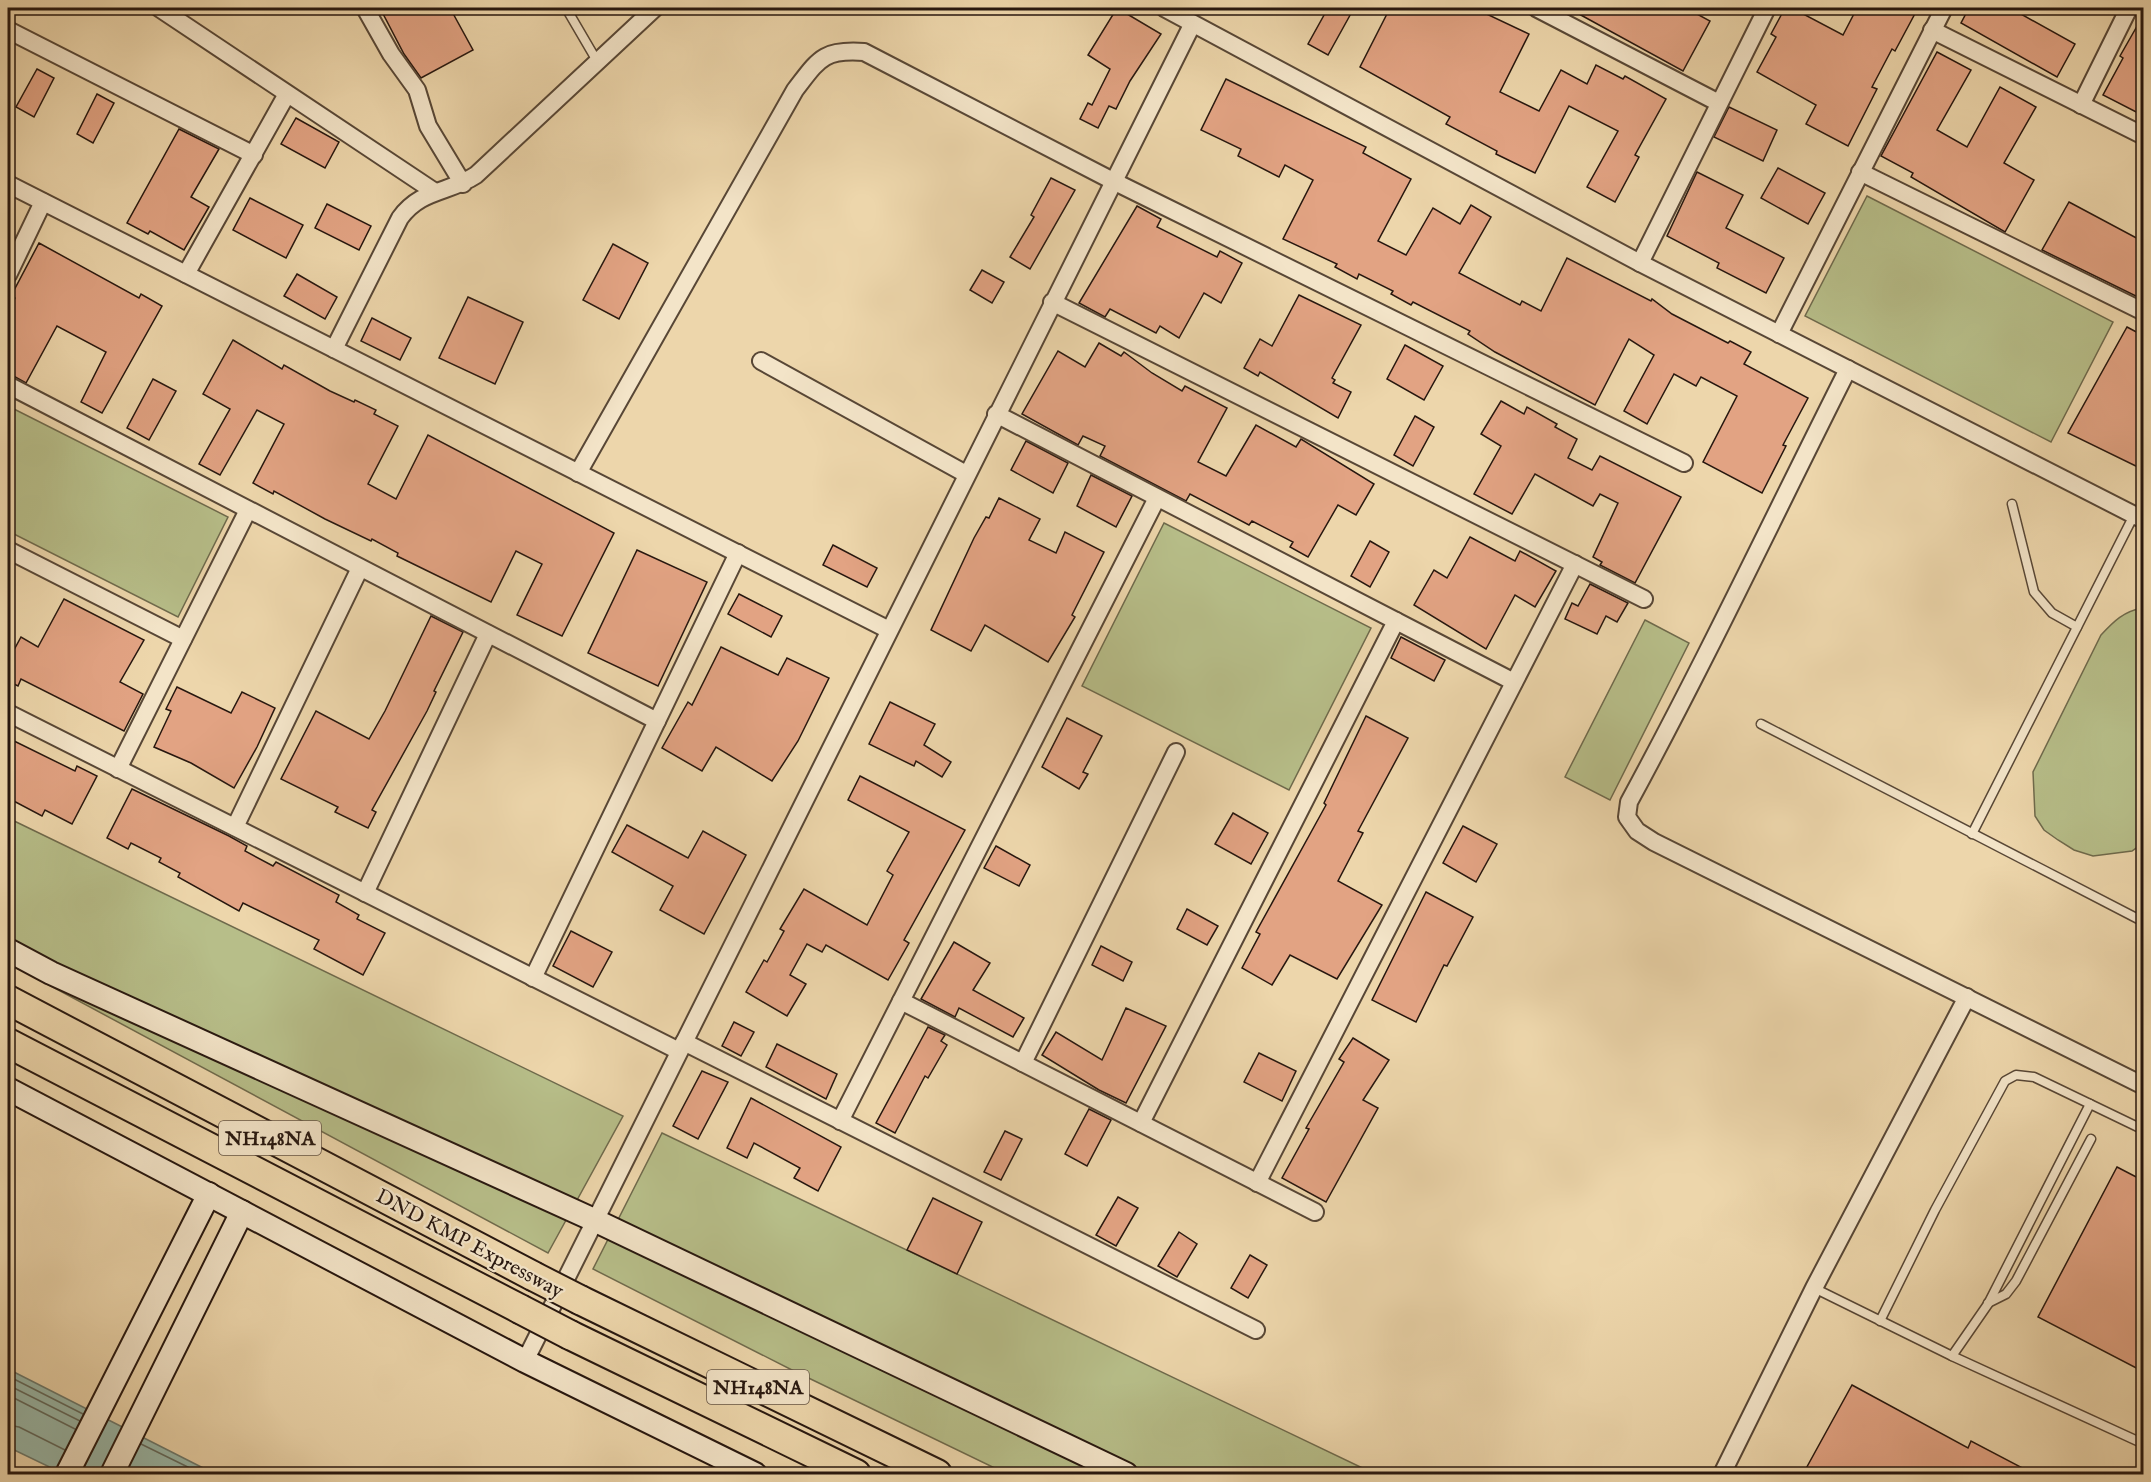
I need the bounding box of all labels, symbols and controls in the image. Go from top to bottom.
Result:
road number: NH148NA [219,1121,321,1155]
street label: DND KMP Expressway [371,1183,568,1306]
road number: NH148NA [707,1370,809,1404]

